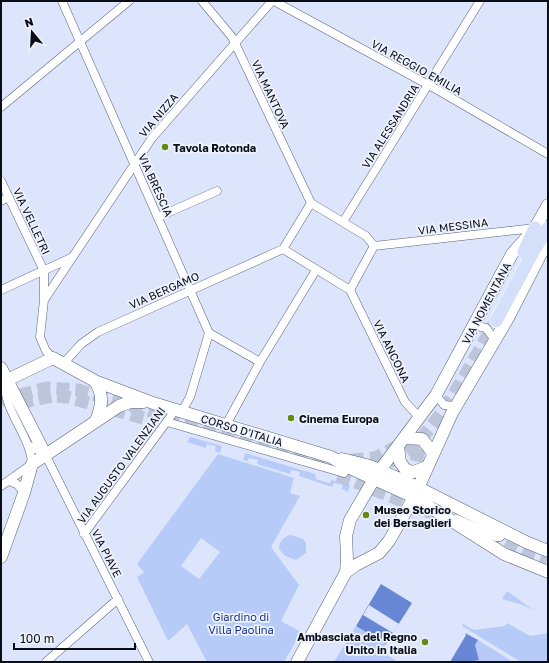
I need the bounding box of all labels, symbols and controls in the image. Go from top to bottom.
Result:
north arrow [12,12,52,52]
text: N [23,15,35,29]
street label: VIA REGGIO EMILIA [369,37,465,98]
street label: VIA MANTOVA [249,58,293,131]
street label: VIA ALESSANDRIA [359,81,422,171]
street label: VIA NIZZA [136,90,181,140]
place label: Tavola Rotonda [173,141,256,154]
marker: Tavola Rotonda [160,142,170,152]
street label: VIA BRESCIA [136,151,176,219]
street label: VIA VELLETRI [11,186,53,256]
street label: VIA MESSINA [417,215,489,237]
street label: VIA NOMENTANA [459,259,513,346]
street label: VIA BERGAMO [127,269,201,311]
street label: VIA ANCONA [371,318,413,385]
street label: VIA AUGUSTO VALENZIANI [74,404,168,526]
street label: CORSO D'ITALIA [199,411,285,449]
place label: Cinema Europa [299,412,379,425]
marker: Cinema Europa [286,413,296,423]
place label: Museo Storico dei Bersaglieri [374,503,451,529]
marker: Museo Storico dei Bersaglieri [361,510,371,520]
street label: VIA PIAVE [89,527,125,579]
park label: Giardino di Villa Paolina [208,610,274,636]
scale bar [14,625,135,651]
place label: Ambasciata del Regno Unito in Italia [297,630,417,656]
text: 100 m [20,631,54,646]
marker: Ambasciata del Regno Unito in Italia [420,637,430,647]

